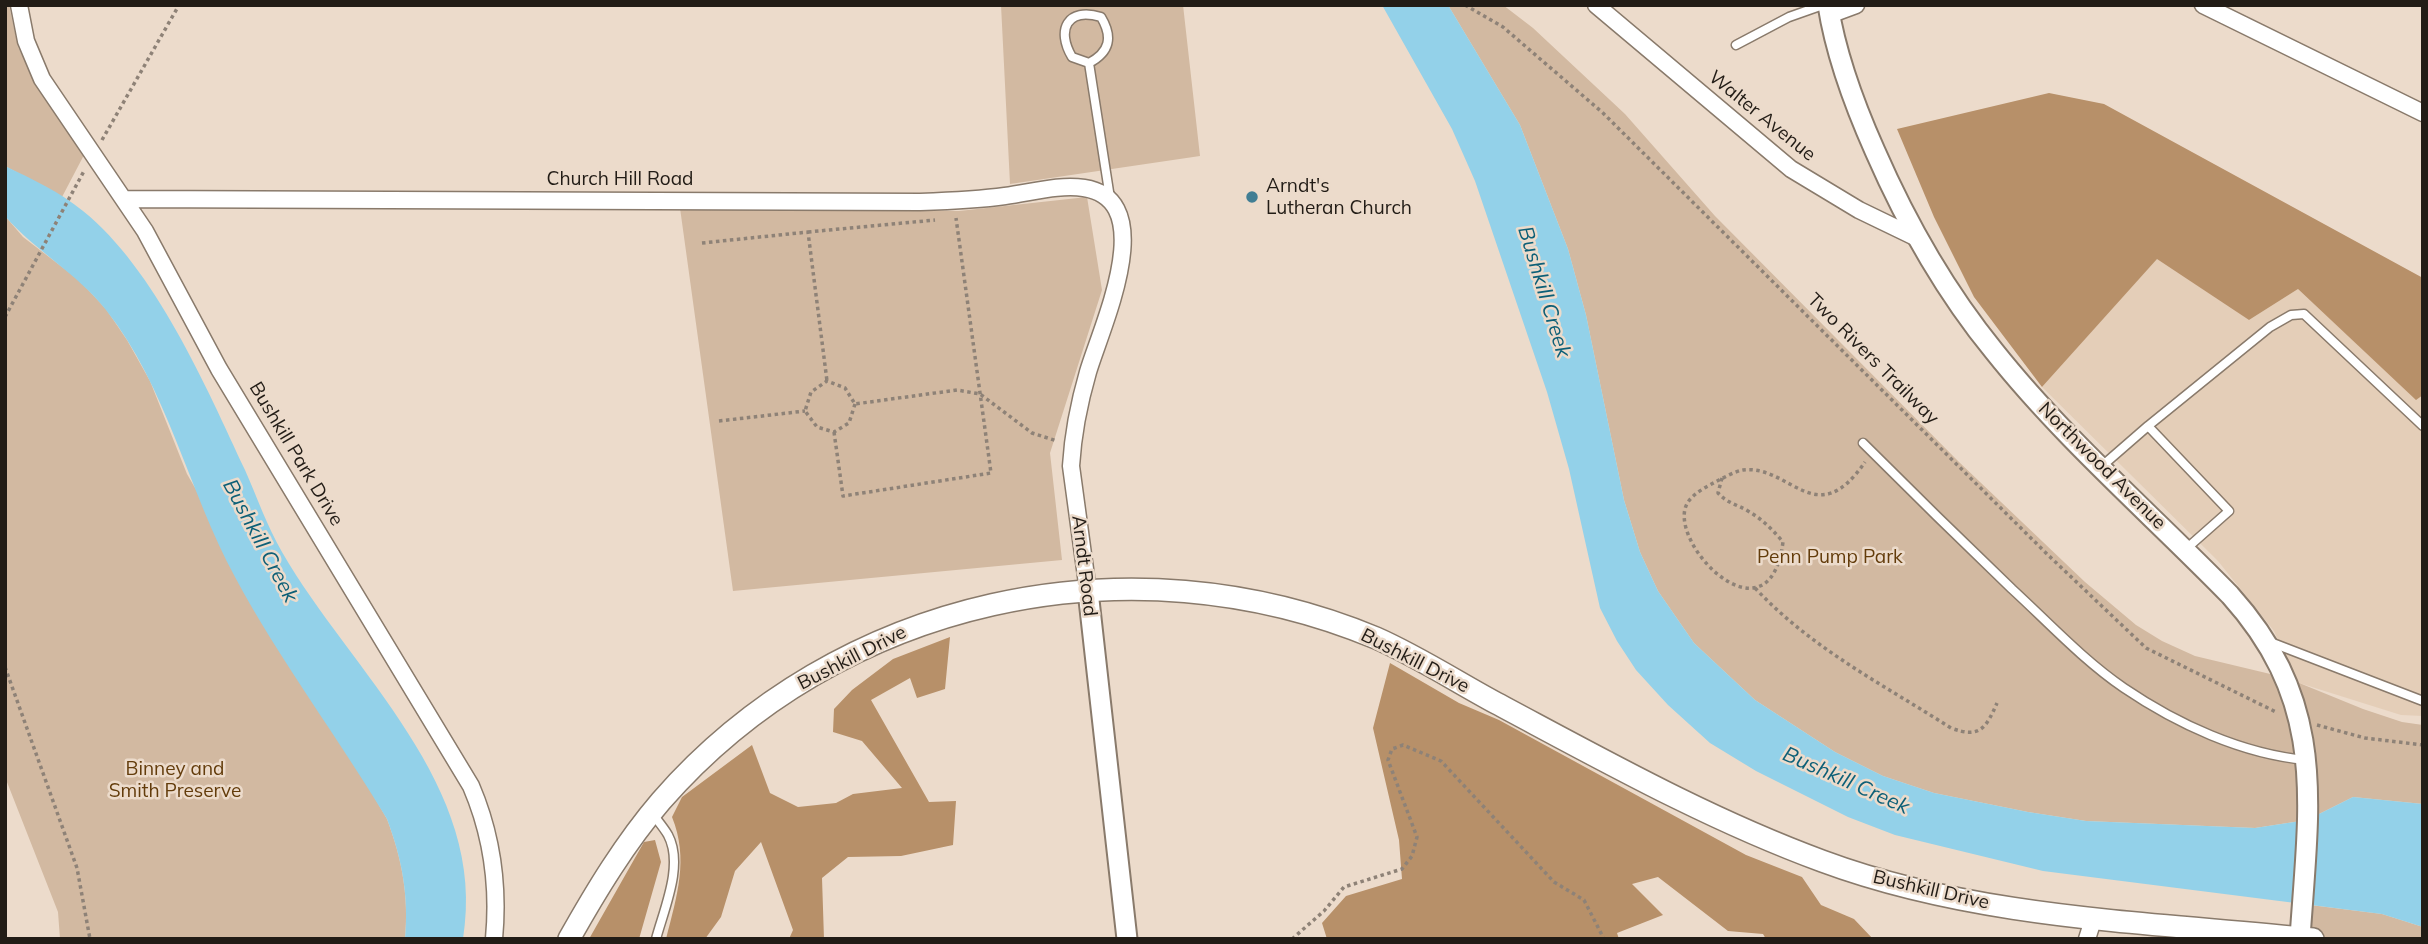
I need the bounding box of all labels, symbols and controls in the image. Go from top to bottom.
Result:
street label: Walter Avenue [1704,66,1820,166]
street label: Church Hill Road [546,168,694,190]
place label: Arndt's Lutheran Church [1266,175,1412,219]
marker: Arndt's Lutheran Church [1244,189,1260,205]
water label: Bushkill Creek [1512,223,1576,361]
street label: Two Rivers Trailway [1803,289,1943,429]
street label: Bushkill Park Drive [244,378,348,530]
street label: Northwood Avenue [2034,398,2170,534]
water label: Bushkill Creek [217,475,303,607]
street label: Arndt Road [1066,514,1102,618]
park label: Penn Pump Park [1757,546,1903,568]
street label: Bushkill Drive [794,621,910,695]
street label: Bushkill Drive [1357,624,1473,698]
water label: Bushkill Creek [1779,742,1913,820]
park label: Binney and Smith Preserve [109,758,241,802]
street label: Bushkill Drive [1871,866,1991,914]

